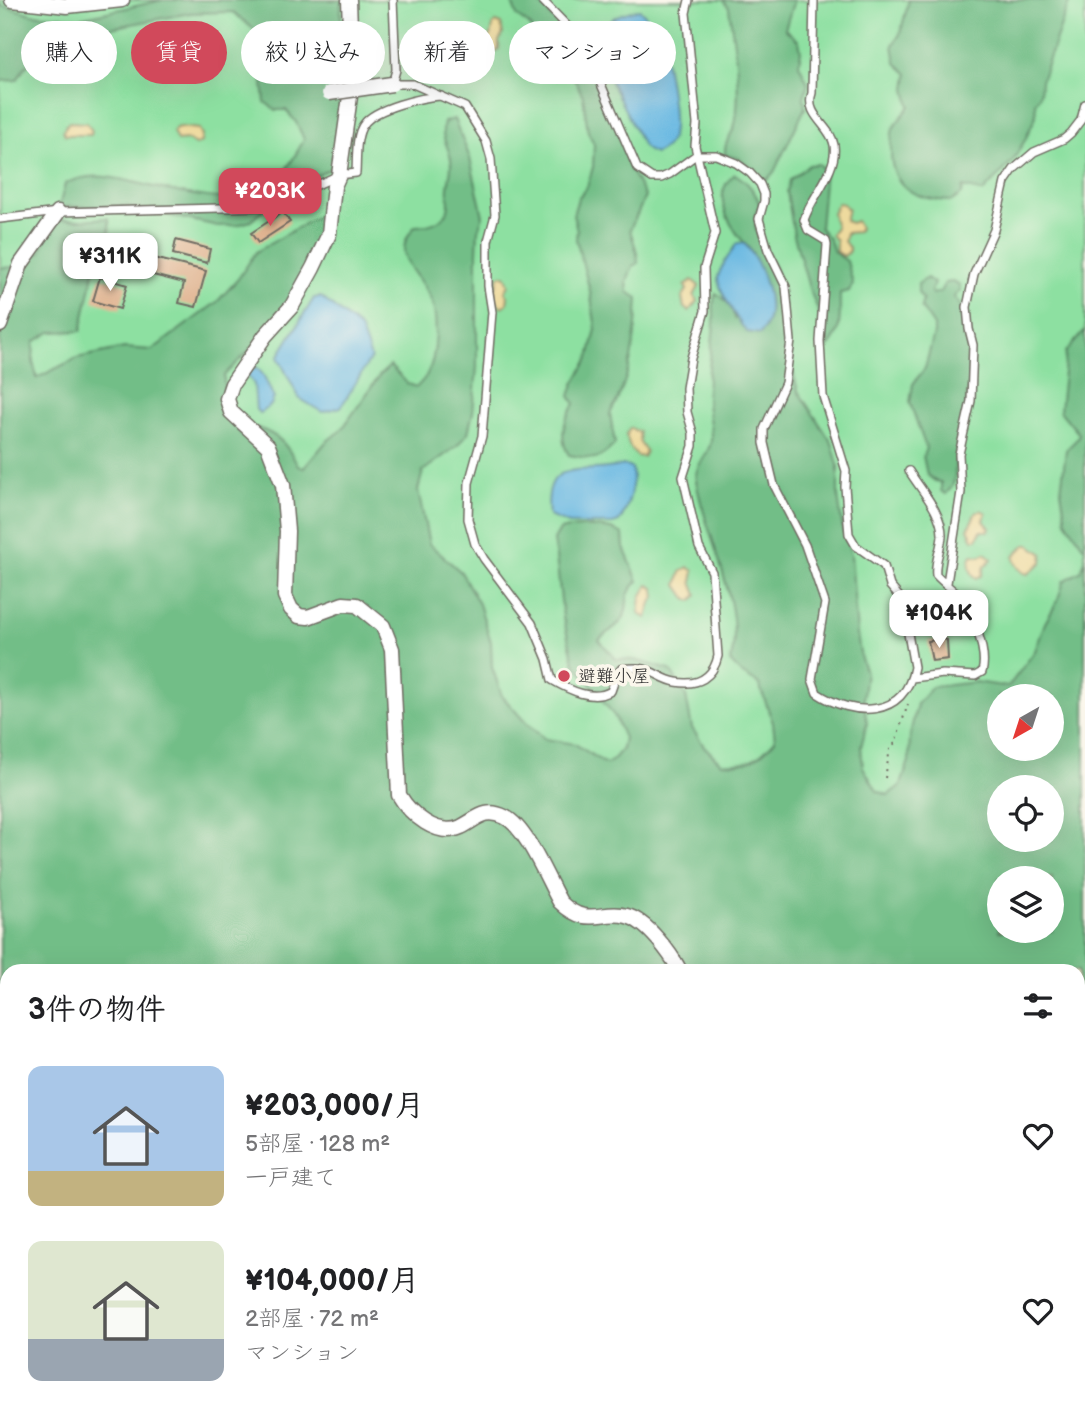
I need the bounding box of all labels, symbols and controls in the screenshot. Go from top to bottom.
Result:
chip: 購入 [21,21,117,84]
chip: 賃貸 [131,21,227,84]
chip: 絞り込み [241,21,385,84]
chip: 新着 [399,21,495,84]
chip: マンション [509,21,676,84]
pin: ¥203K [221,168,319,228]
text: ¥203K [235,177,305,205]
pin: ¥311K [61,233,159,293]
text: ¥311K [79,242,141,270]
pin: ¥104K [890,590,988,650]
text: ¥104K [905,599,973,627]
place label: 避難小屋 [578,666,650,687]
marker: 避難小屋 [556,668,572,684]
north arrow [987,684,1064,761]
map controls [987,684,1064,943]
button: locate [987,775,1064,852]
button: layers [987,866,1064,943]
icon: filters [1019,987,1057,1025]
text: 3件の物件 [28,992,166,1028]
text: ¥203,000/月 [245,1088,424,1124]
icon: home [84,1094,168,1178]
icon: heart [1019,1117,1057,1155]
text: 5部屋 · 128 m² [245,1130,390,1158]
text: 一戸建て [245,1164,337,1192]
text: ¥104,000/月 [245,1263,420,1299]
icon: home [84,1269,168,1353]
icon: heart [1019,1292,1057,1330]
text: 2部屋 · 72 m² [245,1305,379,1333]
text: マンション [245,1339,359,1367]

